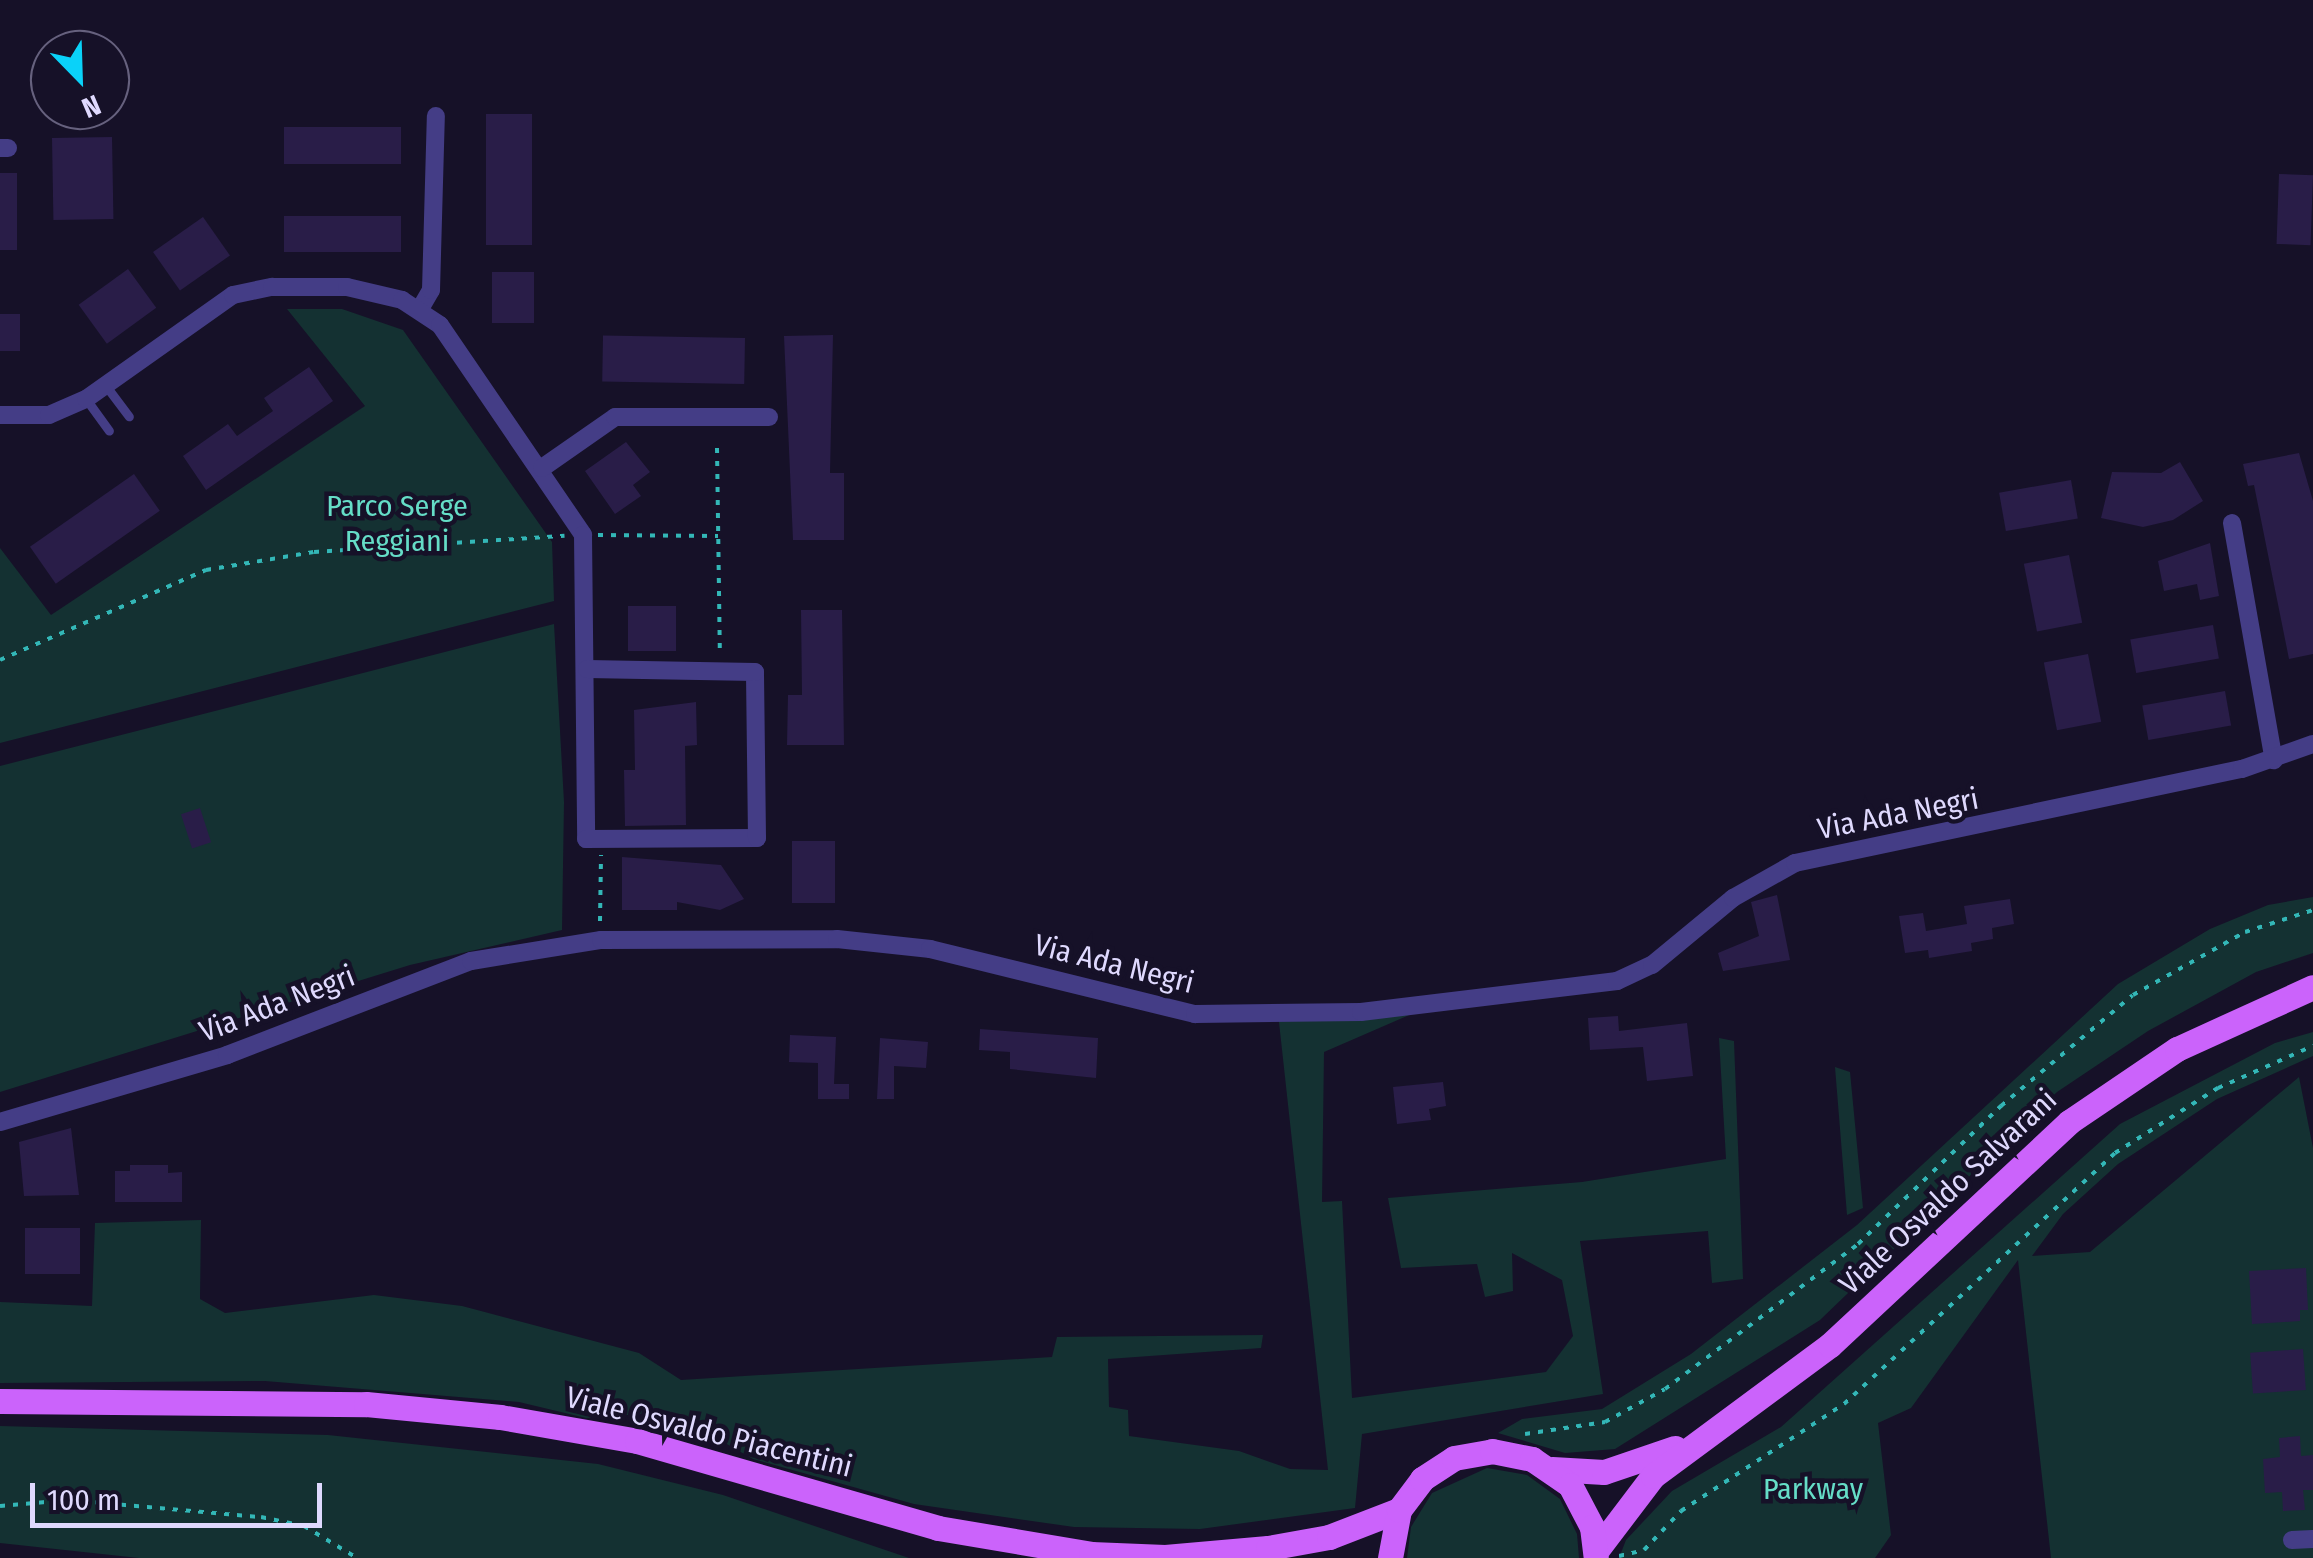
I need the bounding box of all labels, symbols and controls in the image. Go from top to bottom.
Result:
north arrow [30,30,130,130]
text: N [77,88,105,125]
park label: Parco Serge Reggiani [326,488,468,558]
street label: Via Ada Negri [1814,781,1982,847]
street label: Via Ada Negri [1030,927,1198,1001]
street label: Via Ada Negri [194,958,360,1050]
street label: Viale Osvaldo Salvarani [1832,1082,2064,1302]
street label: Viale Osvaldo Piacentini [562,1379,856,1485]
scale bar [35,1463,328,1525]
park label: Parkway [1763,1471,1863,1507]
text: 100 m [47,1482,120,1518]

